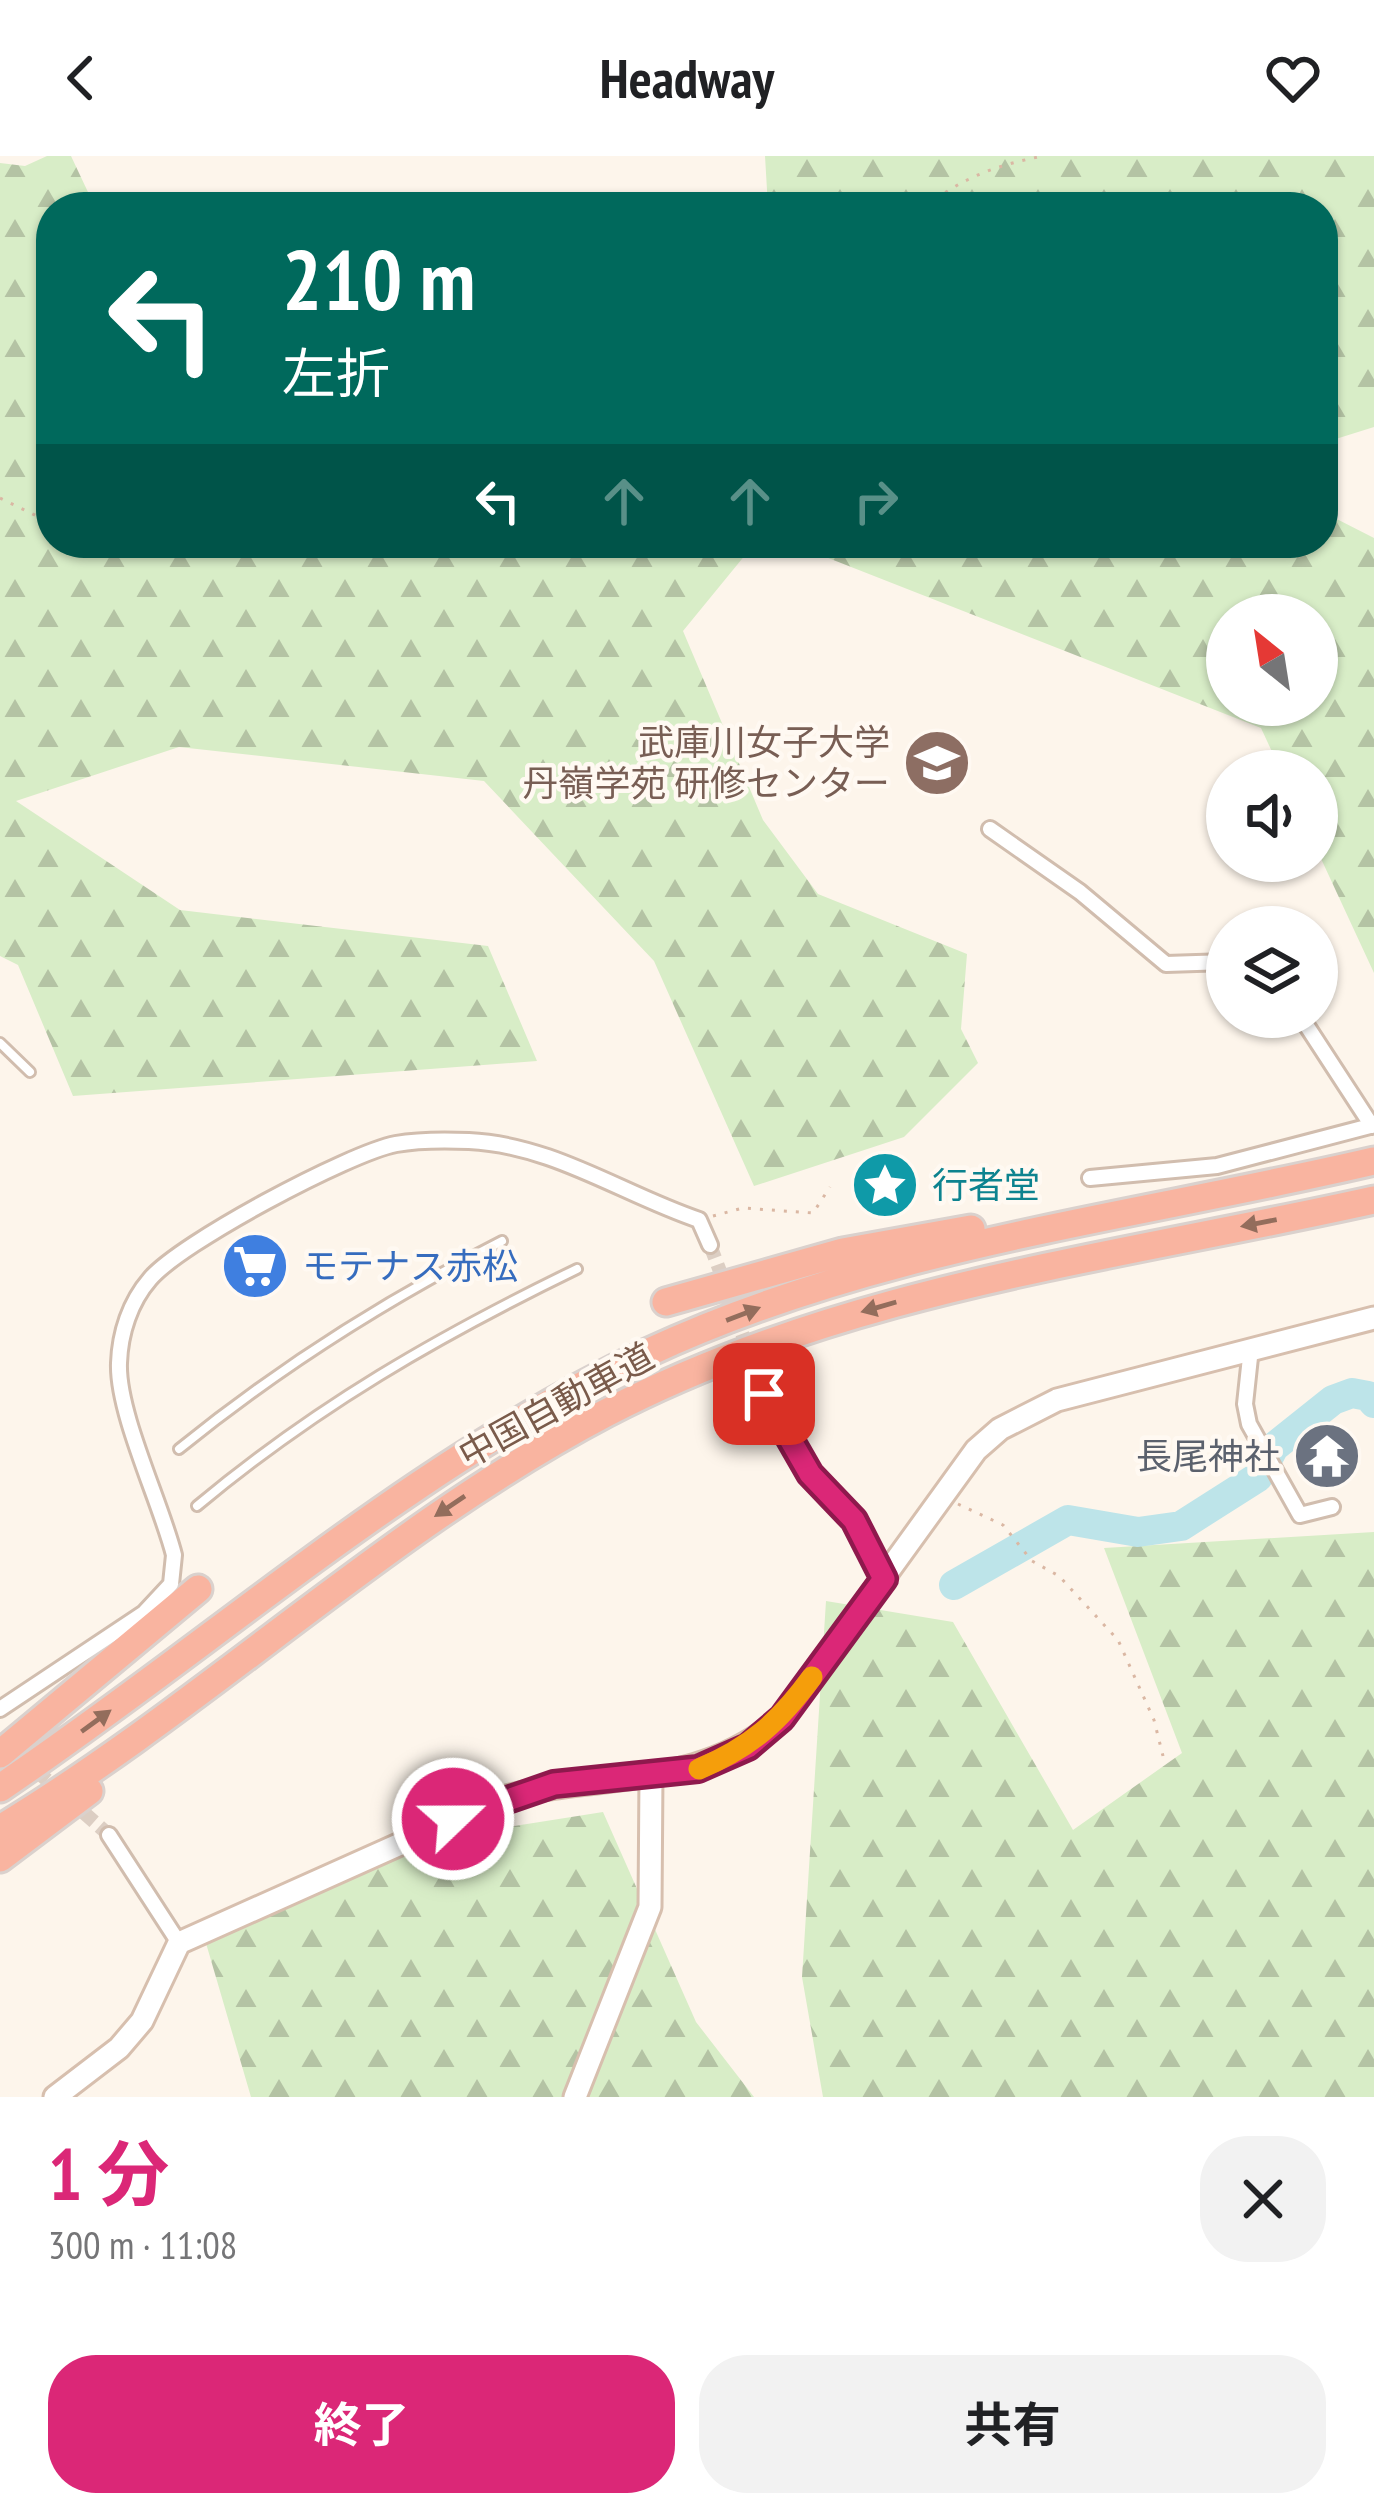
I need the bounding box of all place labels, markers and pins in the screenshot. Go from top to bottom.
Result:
place label: 武庫川女子大学 丹嶺学苑 研修センター [522,718,890,806]
school or university icon: 武庫川女子大学 丹嶺学苑 研修センター [902,728,972,798]
place icon: 行者堂 [850,1150,920,1220]
place label: 行者堂 [932,1161,1040,1208]
supermarket icon: モテナス赤松 [220,1231,290,1301]
place label: モテナス赤松 [302,1242,518,1289]
pin [713,1343,815,1445]
temple icon: 長尾神社 [1292,1421,1362,1491]
place label: 長尾神社 [1136,1432,1280,1479]

